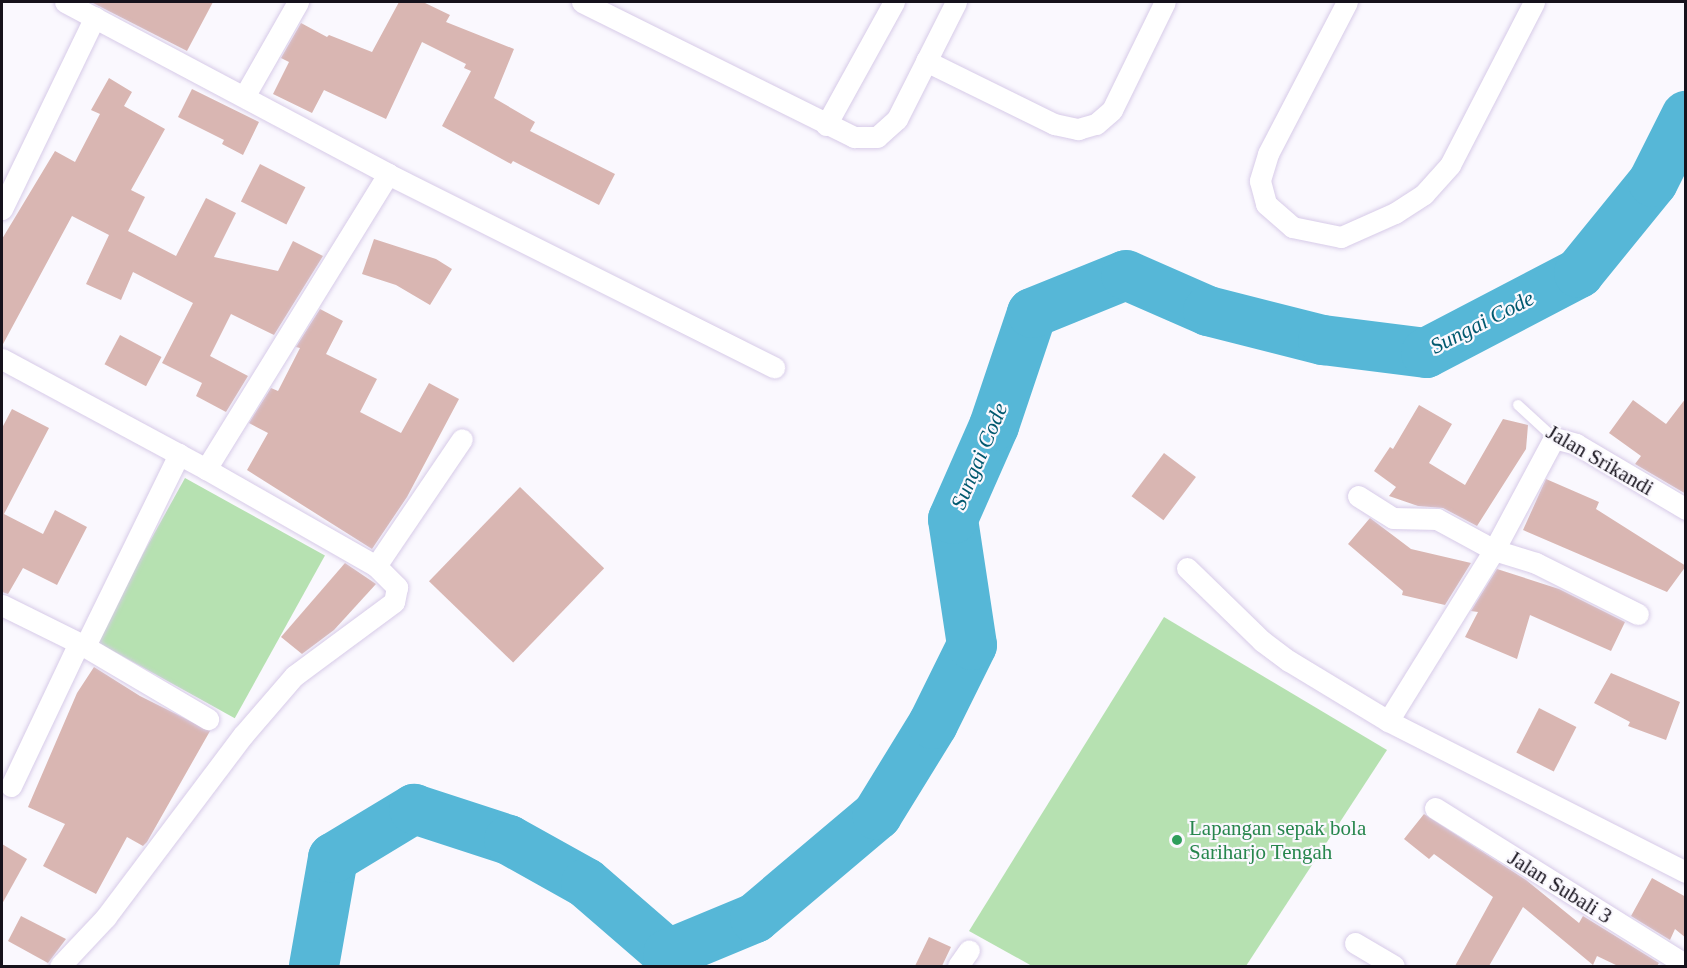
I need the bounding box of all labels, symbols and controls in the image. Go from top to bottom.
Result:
water label: Sungai Code [1426,285,1538,359]
water label: Sungai Code [945,399,1013,513]
street label: Jalan Srikandi [1542,419,1658,501]
place label: Lapangan sepak bola Sariharjo Tengah [1189,815,1366,865]
marker: Lapangan sepak bola Sariharjo Tengah [1170,833,1184,847]
street label: Jalan Subali 3 [1503,845,1617,929]

